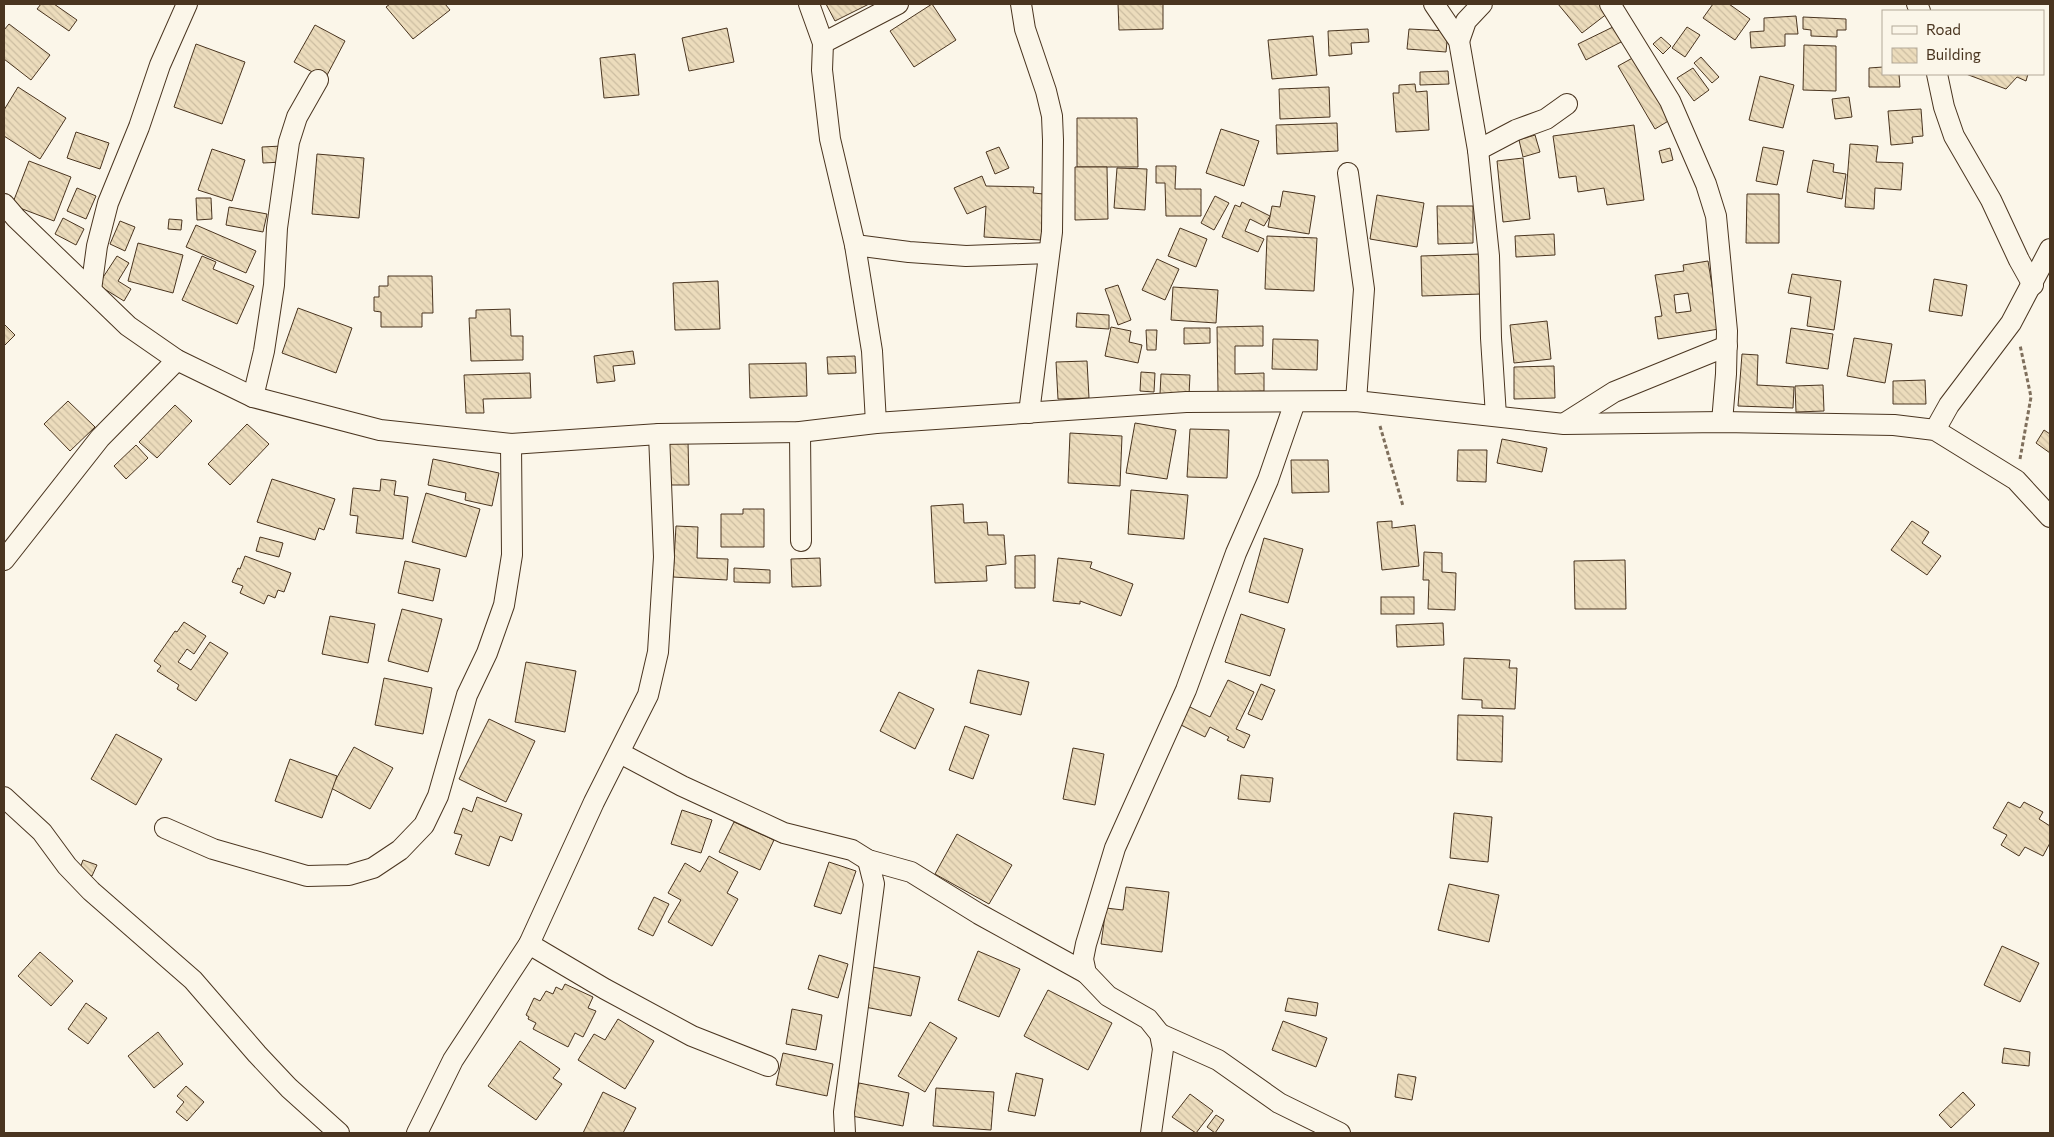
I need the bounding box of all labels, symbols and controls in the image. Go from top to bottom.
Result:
legend [1882,10,2044,75]
text: Road [1926,20,1961,38]
text: Building [1926,45,1981,63]

